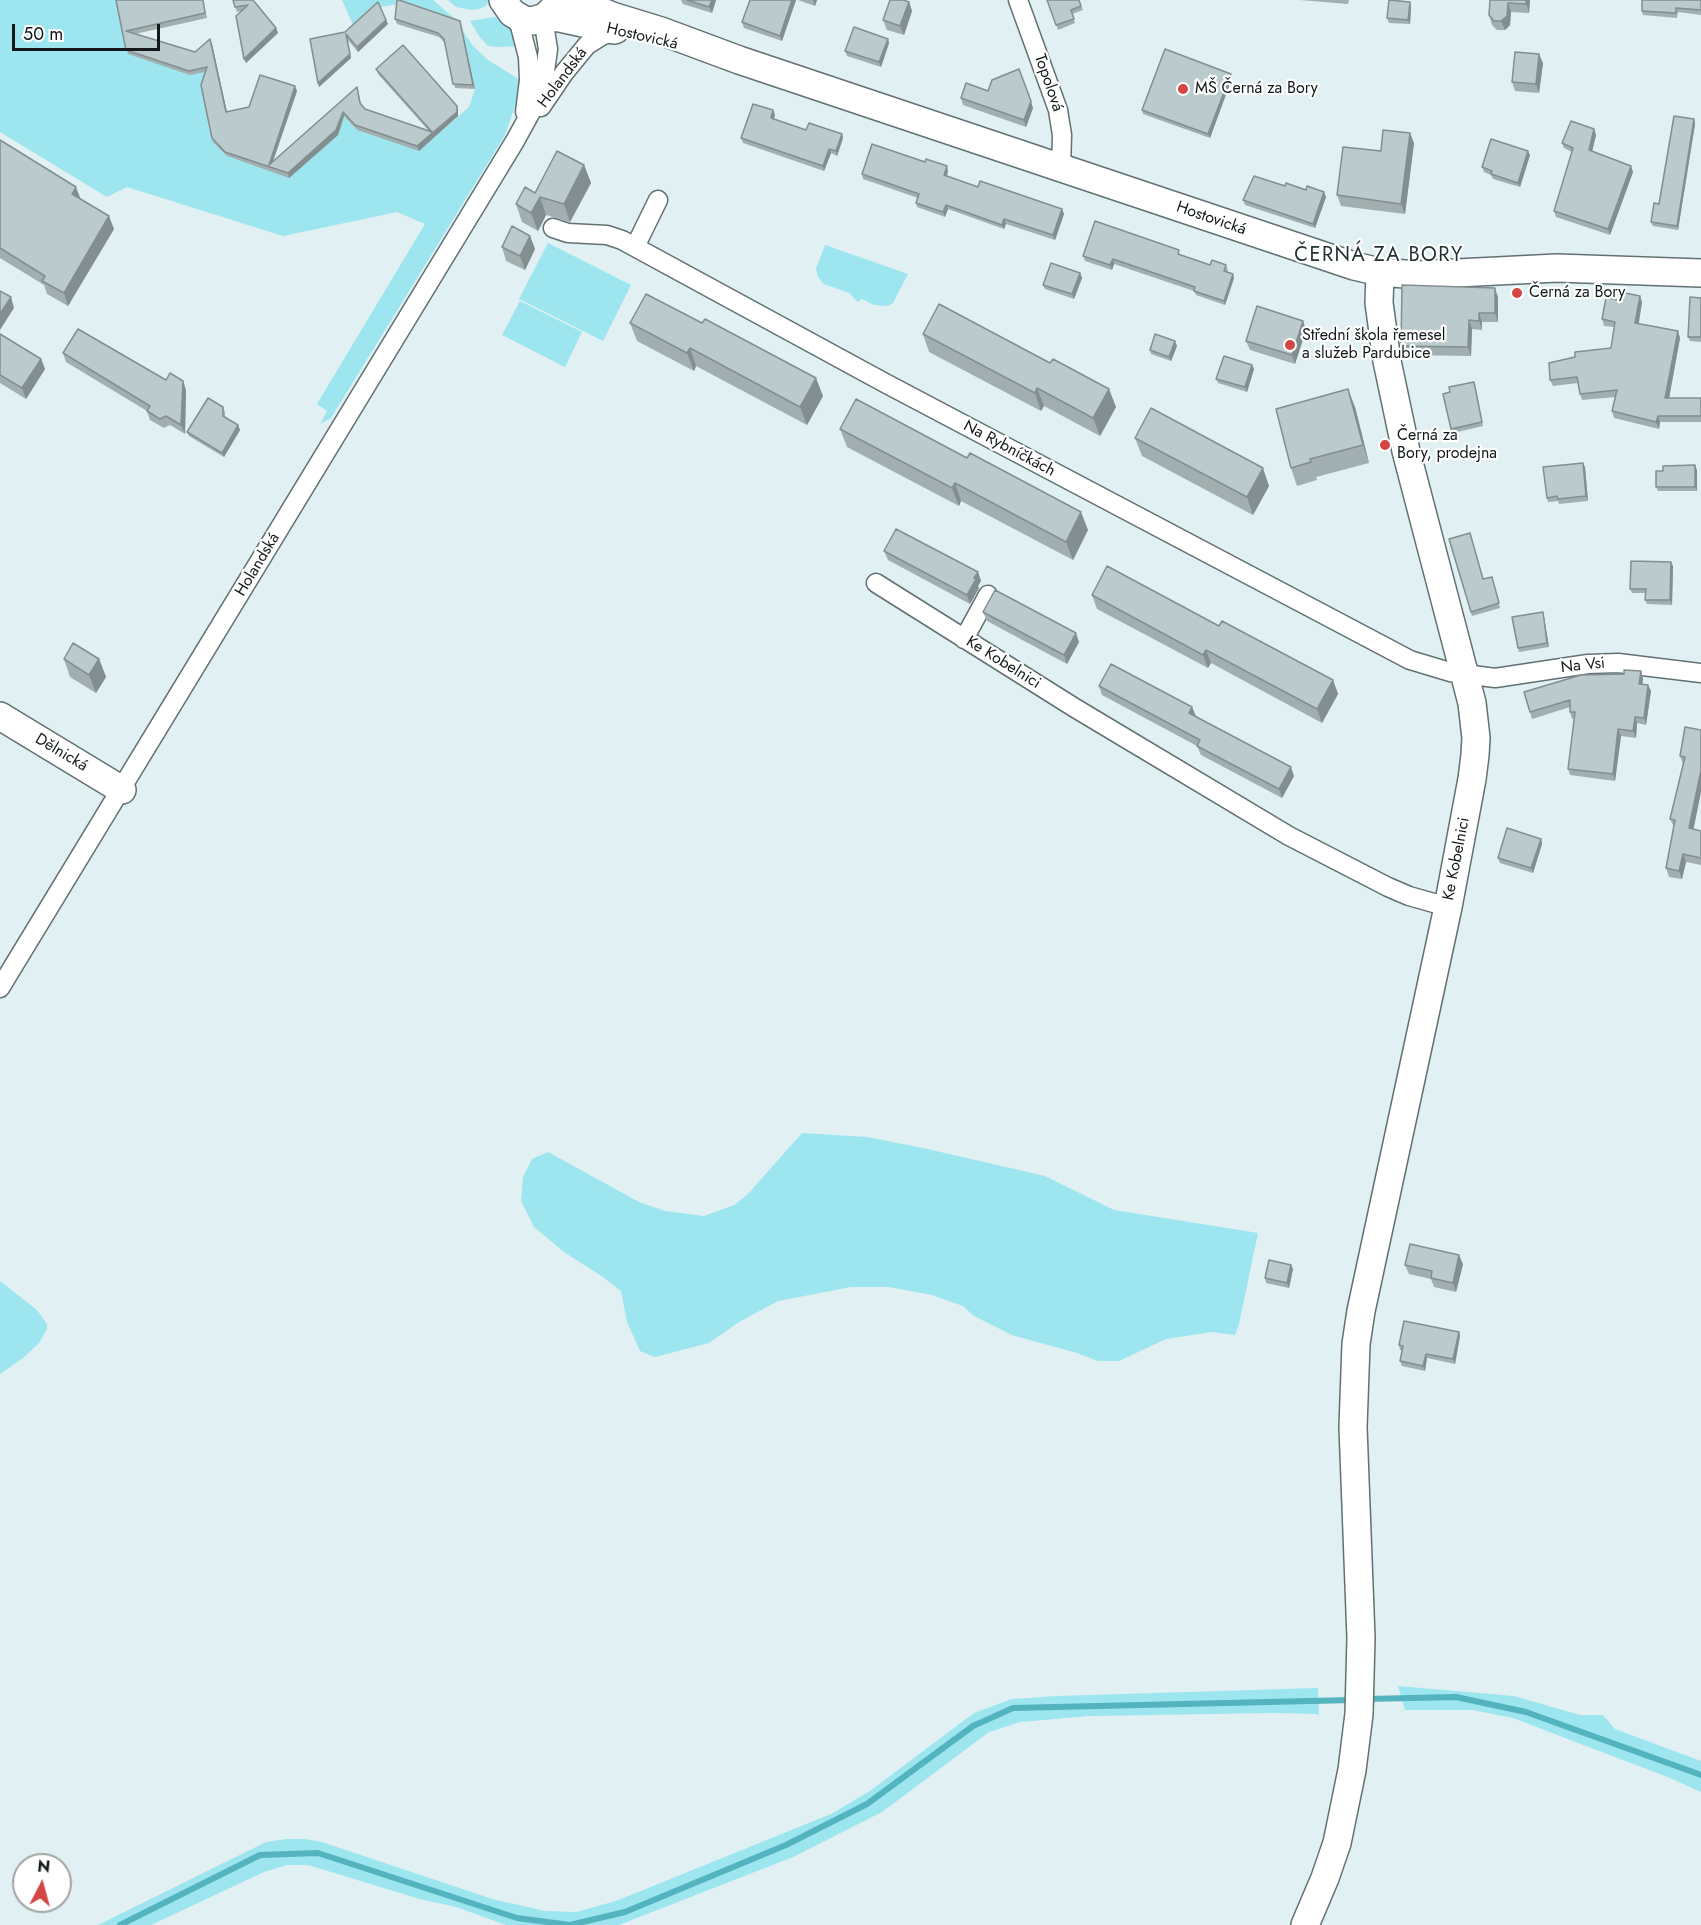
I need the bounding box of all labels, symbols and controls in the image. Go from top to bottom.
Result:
scale bar [15,12,164,50]
street label: Hostovická [604,19,680,55]
text: 50 m [23,21,63,47]
street label: Holandská [534,44,592,112]
street label: Topolová [1029,52,1067,114]
place label: MŠ Černá za Bory [1195,79,1318,99]
marker: MŠ Černá za Bory [1176,82,1190,96]
street label: Hostovická [1174,198,1248,240]
district label: ČERNÁ ZA BORY [1294,244,1464,268]
place label: Černá za Bory [1529,283,1625,303]
marker: Černá za Bory [1510,286,1524,300]
place label: Střední škola řemesel a služeb Pardubice [1302,326,1445,364]
marker: Střední škola řemesel a služeb Pardubice [1283,338,1297,352]
street label: Na Rybníčkách [960,417,1058,481]
place label: Černá za Bory, prodejna [1397,426,1497,464]
marker: Černá za Bory, prodejna [1378,438,1392,452]
street label: Holandská [232,530,284,600]
street label: Ke Kobelnici [962,633,1044,693]
street label: Na Vsi [1560,654,1606,678]
street label: Dělnická [31,730,91,776]
street label: Ke Kobelnici [1440,816,1474,902]
north arrow [12,1853,72,1913]
text: N [36,1854,51,1879]

